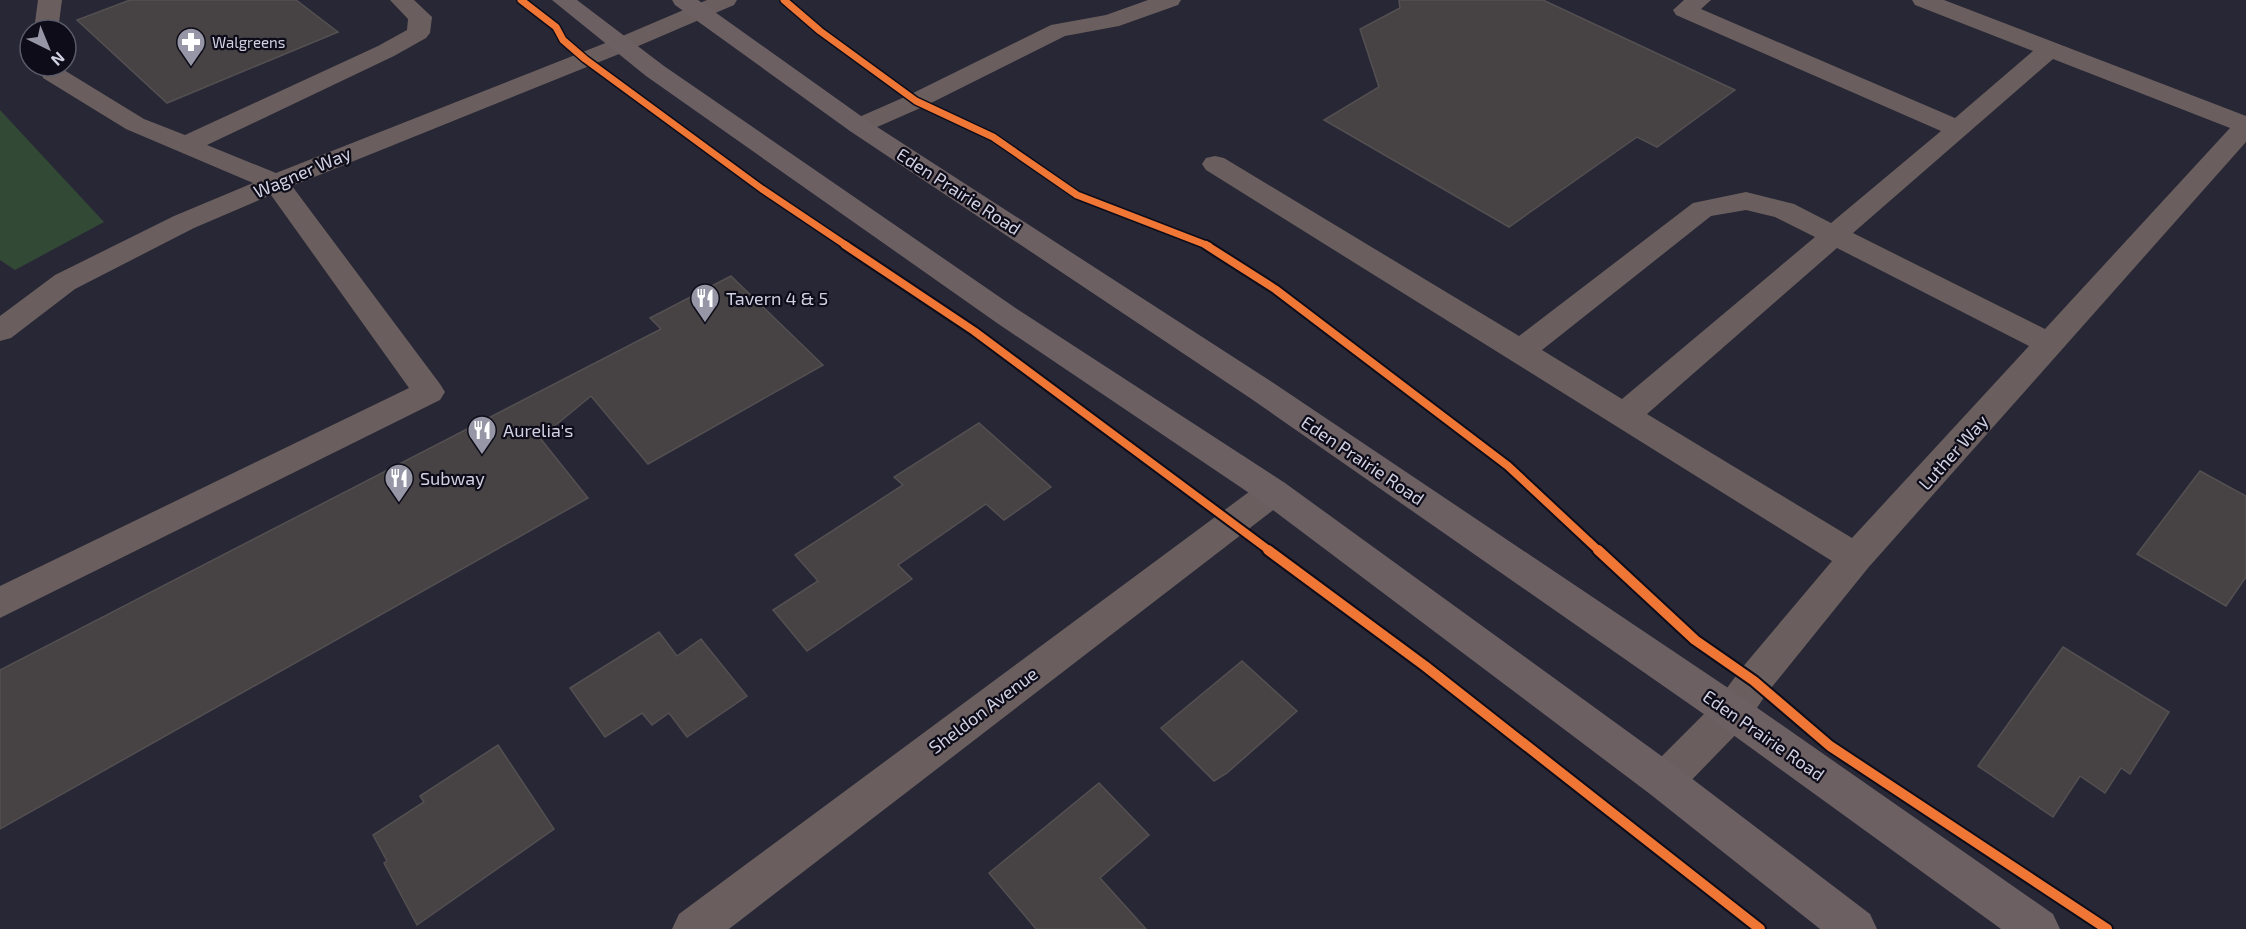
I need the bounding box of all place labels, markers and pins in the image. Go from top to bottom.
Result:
pharmacy icon: Walgreens [175,26,207,68]
place label: Walgreens [212,33,285,51]
restaurant icon: Tavern 4 & 5 [689,282,721,324]
place label: Tavern 4 & 5 [726,287,828,309]
restaurant icon: Aurelia's [466,414,498,456]
place label: Aurelia's [503,419,574,441]
restaurant icon: Subway [383,462,415,504]
place label: Subway [420,467,485,489]

